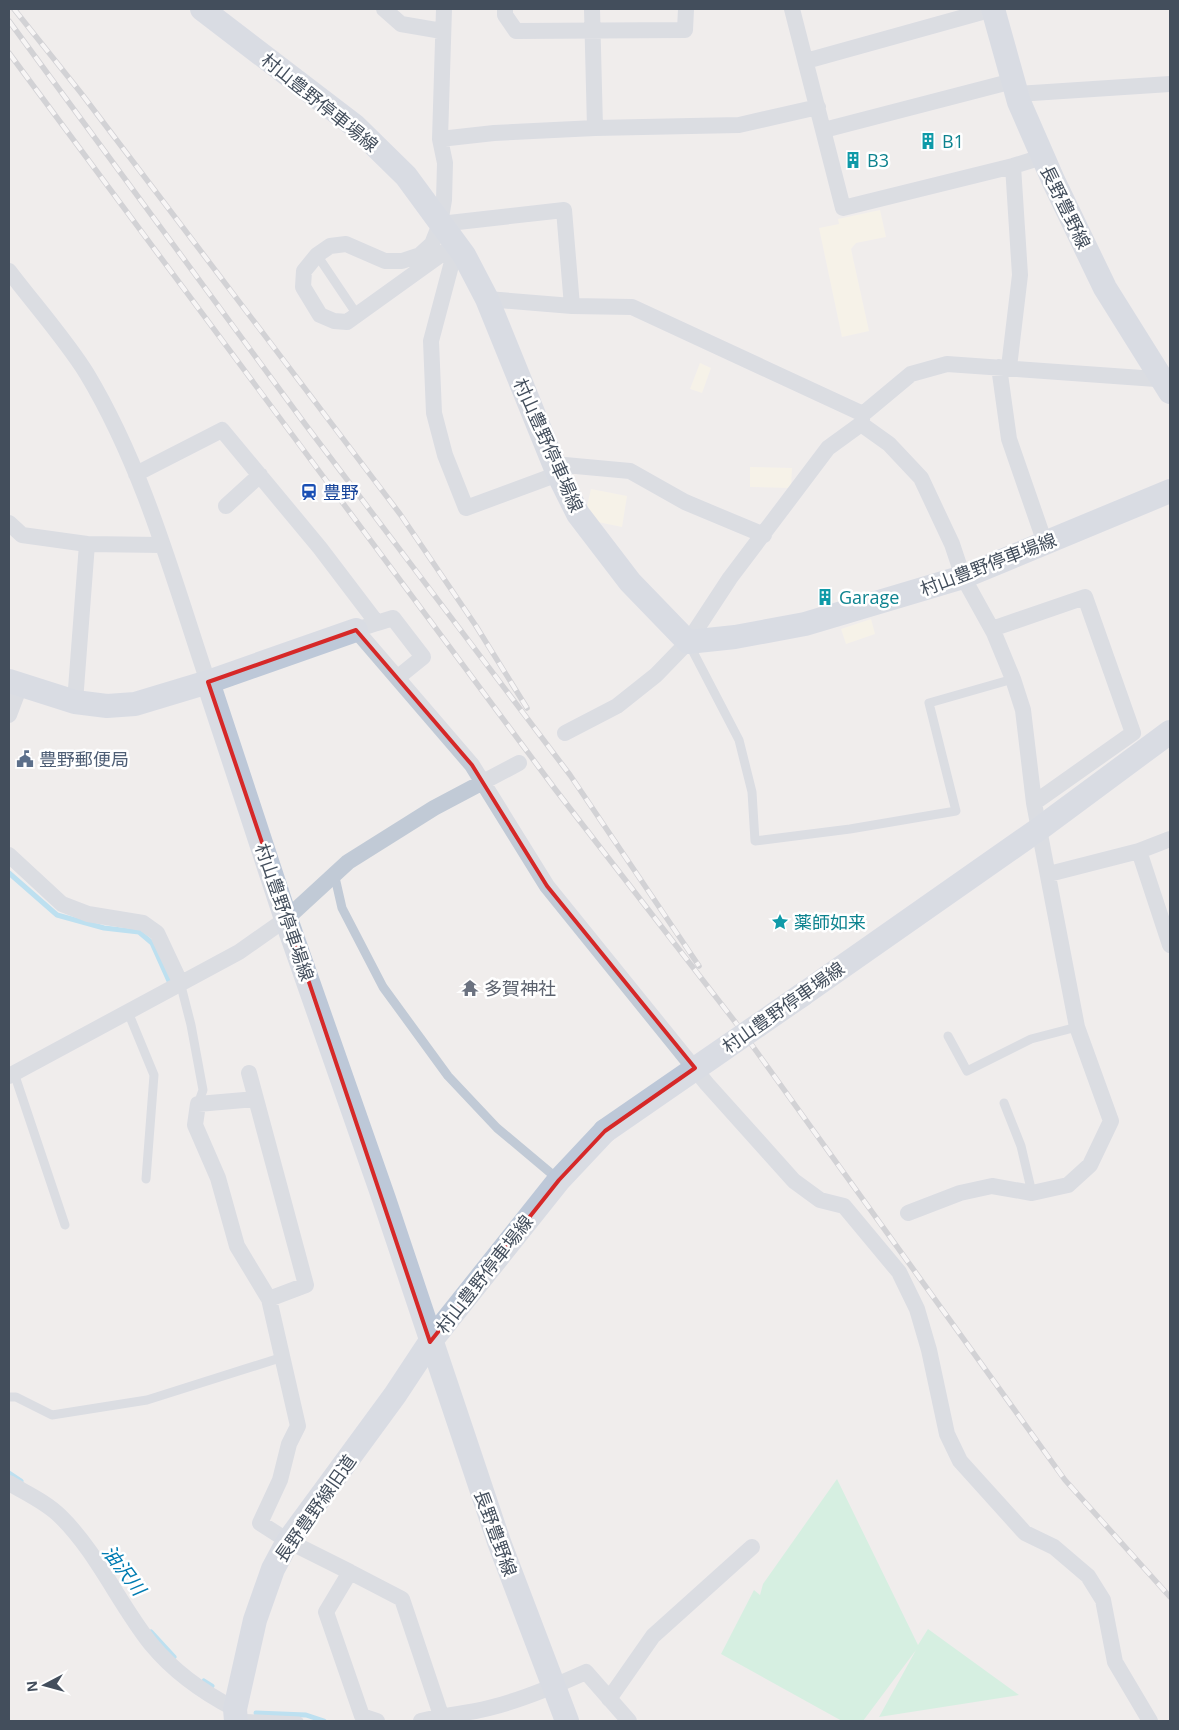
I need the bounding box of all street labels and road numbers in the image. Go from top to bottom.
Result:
street label: 村山豊野停車場線 [256,47,384,157]
street label: 長野豊野線 [1035,161,1097,253]
street label: 村山豊野停車場線 [509,374,589,516]
street label: 村山豊野停車場線 [916,527,1060,601]
street label: 村山豊野停車場線 [250,840,320,984]
street label: 村山豊野停車場線 [717,956,849,1058]
street label: 村山豊野停車場線 [430,1210,538,1338]
street label: 長野豊野線旧道 [269,1450,361,1566]
street label: 長野豊野線 [469,1487,523,1579]

